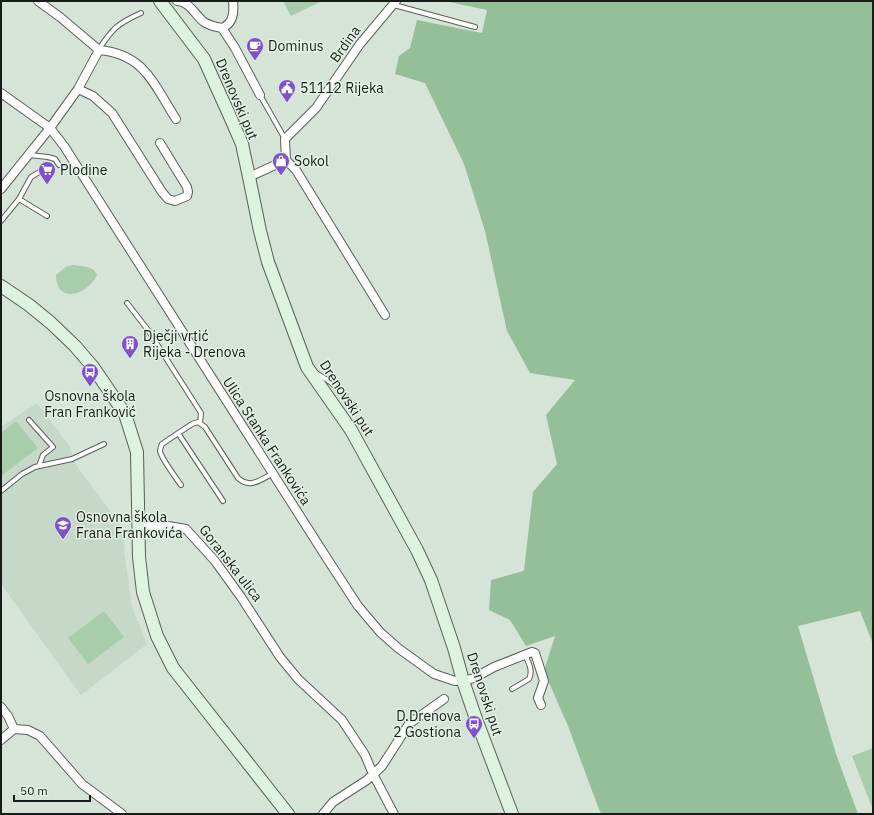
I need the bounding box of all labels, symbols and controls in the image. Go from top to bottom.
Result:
street label: Brdina [326,22,365,66]
cafe icon: Dominus [245,36,265,61]
place label: Dominus [268,37,324,55]
street label: Drenovski put [212,56,262,142]
public building icon: 51112 Rijeka [277,78,297,103]
place label: 51112 Rijeka [300,79,384,97]
shop icon: Sokol [271,151,291,176]
place label: Sokol [294,152,329,170]
supermarket icon: Plodine [37,160,57,185]
place label: Plodine [60,161,108,179]
place label: Dječji vrtić Rijeka - Drenova [143,327,246,361]
building icon: Dječji vrtić Rijeka - Drenova [120,334,140,359]
street label: Drenovski put [316,357,378,439]
bus stop icon: Osnovna škola Fran Franković [80,362,100,387]
street label: Ulica Stanka Frankovića [219,374,315,509]
place label: Osnovna škola Fran Franković [44,387,136,421]
place label: Osnovna škola Frana Frankovića [76,508,183,542]
school or university icon: Osnovna škola Frana Frankovića [53,515,73,540]
street label: Goranska ulica [195,521,267,606]
street label: Drenovski put [463,650,507,738]
place label: D.Drenova 2 Gostiona [393,707,462,741]
bus stop icon: D.Drenova 2 Gostiona [464,714,484,739]
scale bar [14,777,90,803]
text: 50 m [20,783,48,798]

